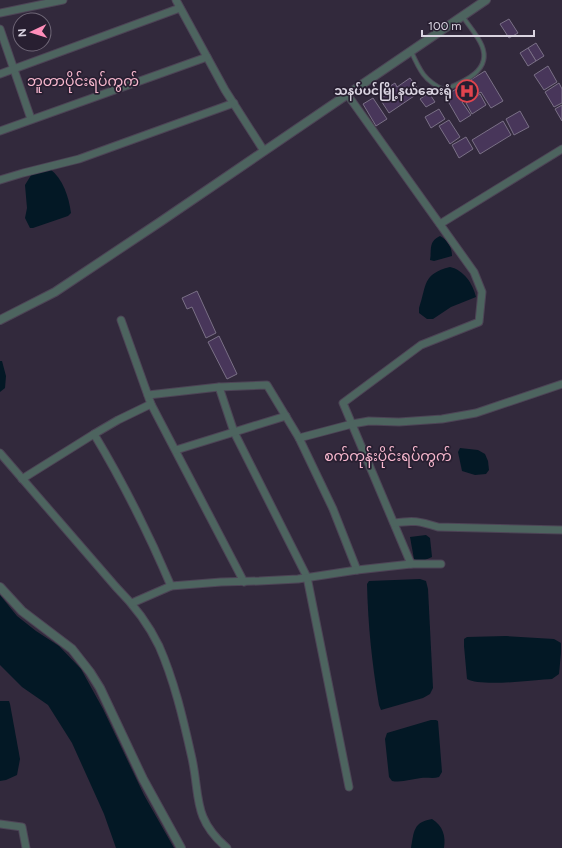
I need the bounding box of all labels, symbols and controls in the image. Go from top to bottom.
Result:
north arrow [12,12,52,52]
scale bar [422,12,534,38]
text: 100 m [428,19,462,33]
text: N [16,28,29,37]
district label: ဘူတာပိုင်းရပ်ကွက် [27,71,139,93]
hospital icon: သနပ်ပင်မြို့နယ်ဆေးရုံ [454,78,480,104]
place label: သနပ်ပင်မြို့နယ်ဆေးရုံ [334,81,452,102]
district label: စက်ကုန်းပိုင်းရပ်ကွက် [324,446,452,468]

